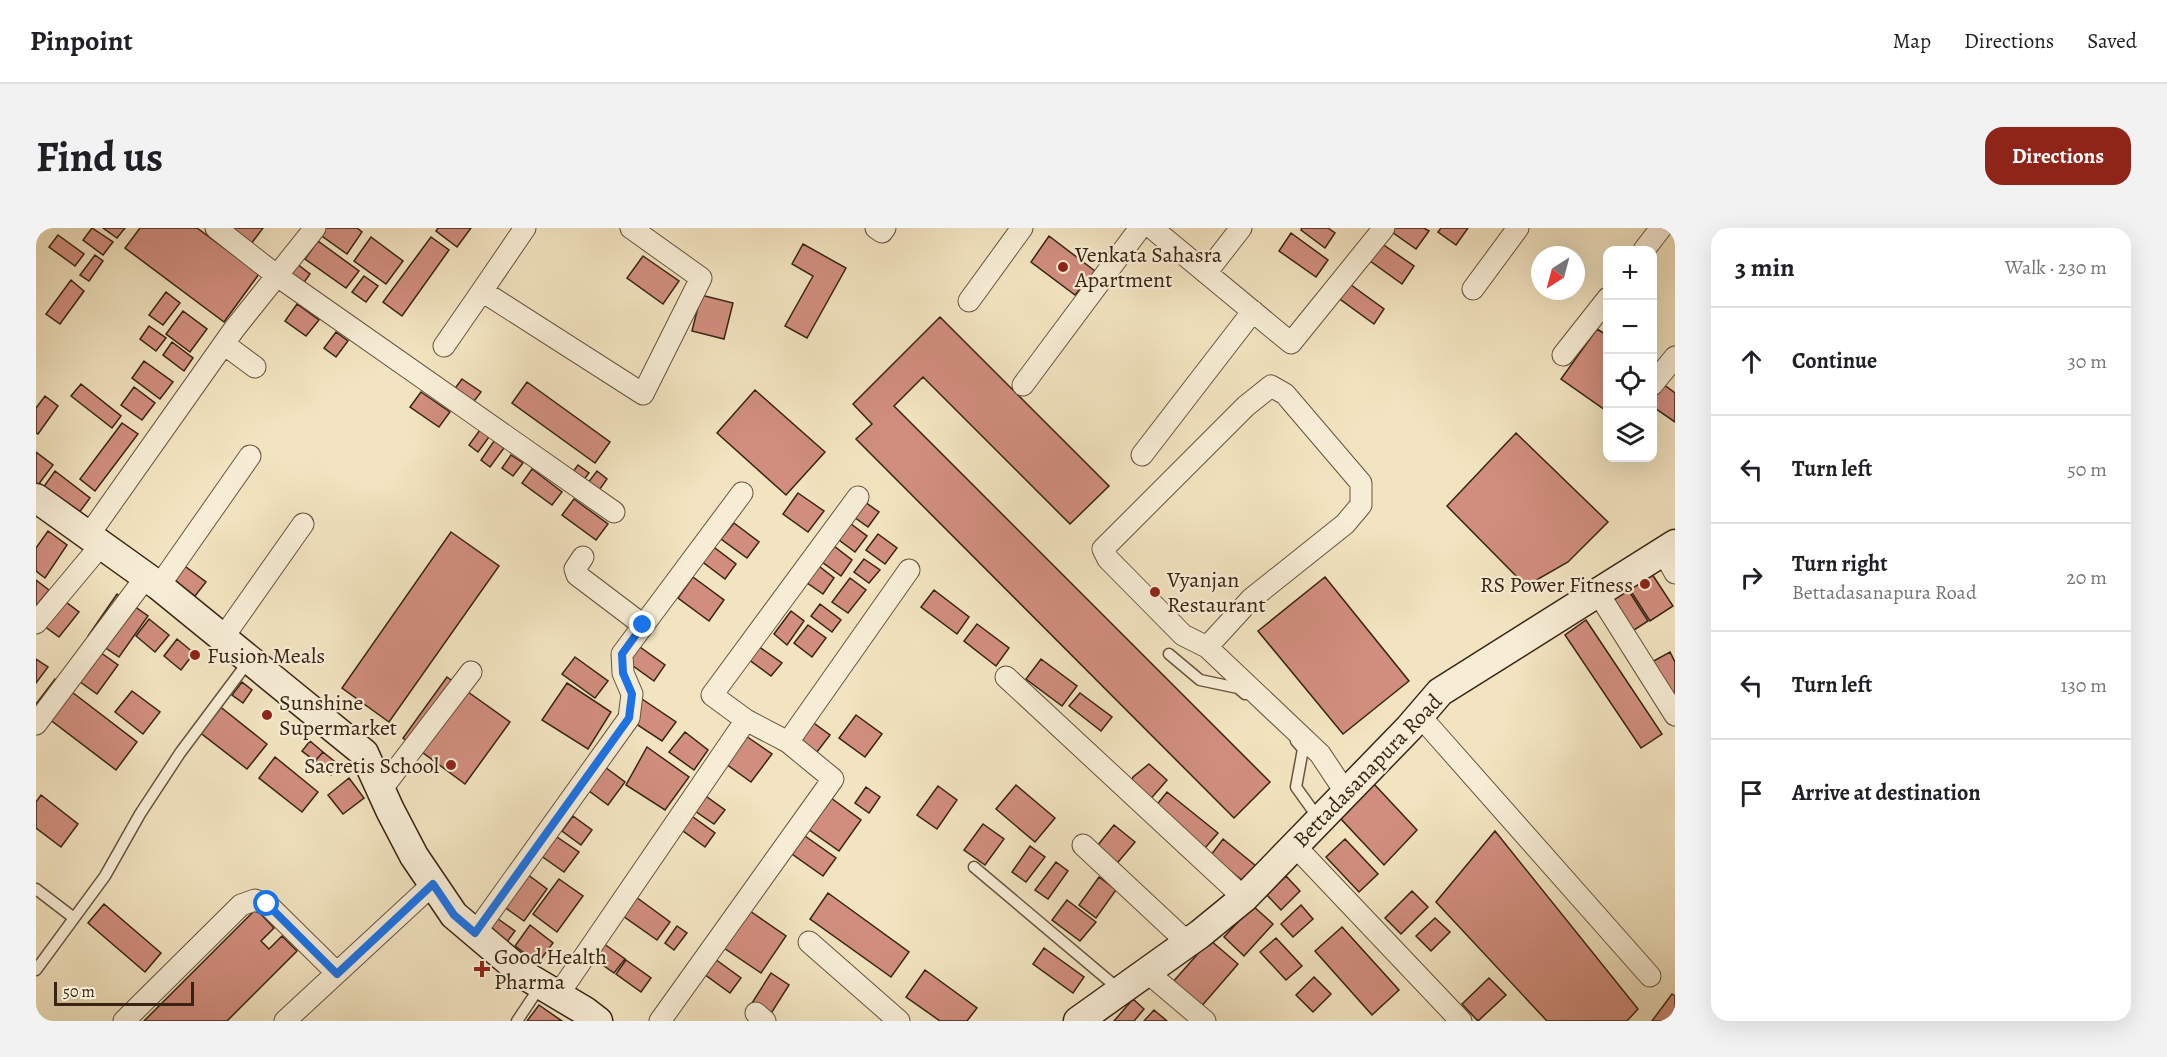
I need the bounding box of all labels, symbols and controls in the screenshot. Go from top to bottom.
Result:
text: Pinpoint [30,22,133,60]
text: Map [1893,27,1931,55]
text: Directions [1964,27,2054,55]
text: Saved [2087,27,2137,55]
button: Directions [1985,127,2131,185]
text: Find us [36,128,163,185]
place label: Venkata Sahasra Apartment [1074,240,1223,295]
north arrow [1531,246,1585,300]
map controls [1603,246,1657,462]
button: + [1603,246,1657,300]
text: 3 min [1735,250,1795,285]
text: Walk · 230 m [2005,254,2107,281]
marker: Venkata Sahasra Apartment [1056,260,1070,274]
button: − [1603,300,1657,354]
icon: ahead [1735,345,1768,378]
text: Continue [1792,346,1877,376]
text: 30 m [2067,348,2107,375]
button: locate [1603,354,1657,408]
button: layers [1603,408,1657,462]
icon: left [1735,453,1768,486]
text: Turn left [1792,454,1872,484]
text: 50 m [2067,456,2107,483]
text: Turn right [1792,549,1888,579]
icon: right [1735,561,1768,594]
text: 20 m [2066,564,2107,591]
place label: Vyanjan Restaurant [1166,565,1266,620]
place label: RS Power Fitness [1480,570,1633,600]
marker: RS Power Fitness [1638,577,1652,591]
text: Bettadasanapura Road [1792,579,1977,606]
marker: Vyanjan Restaurant [1148,585,1162,599]
route end [629,611,655,637]
place label: Fusion Meals [207,641,325,671]
marker: Fusion Meals [188,648,202,662]
icon: left [1735,669,1768,702]
text: Turn left [1792,670,1872,700]
text: 130 m [2061,672,2107,699]
street label: Bettadasanapura Road [1286,687,1449,854]
place label: Sunshine Supermarket [279,688,397,743]
marker: Sunshine Supermarket [260,708,274,722]
place label: Sacretis School [304,751,439,781]
marker: Sacretis School [444,758,458,772]
icon: arrive [1735,777,1768,810]
text: Arrive at destination [1792,778,1981,808]
route start [253,890,279,916]
place label: Good Health Pharma [494,942,607,997]
marker: Good Health Pharma [475,962,489,976]
scale bar [54,979,194,1006]
text: 50 m [63,981,95,1003]

